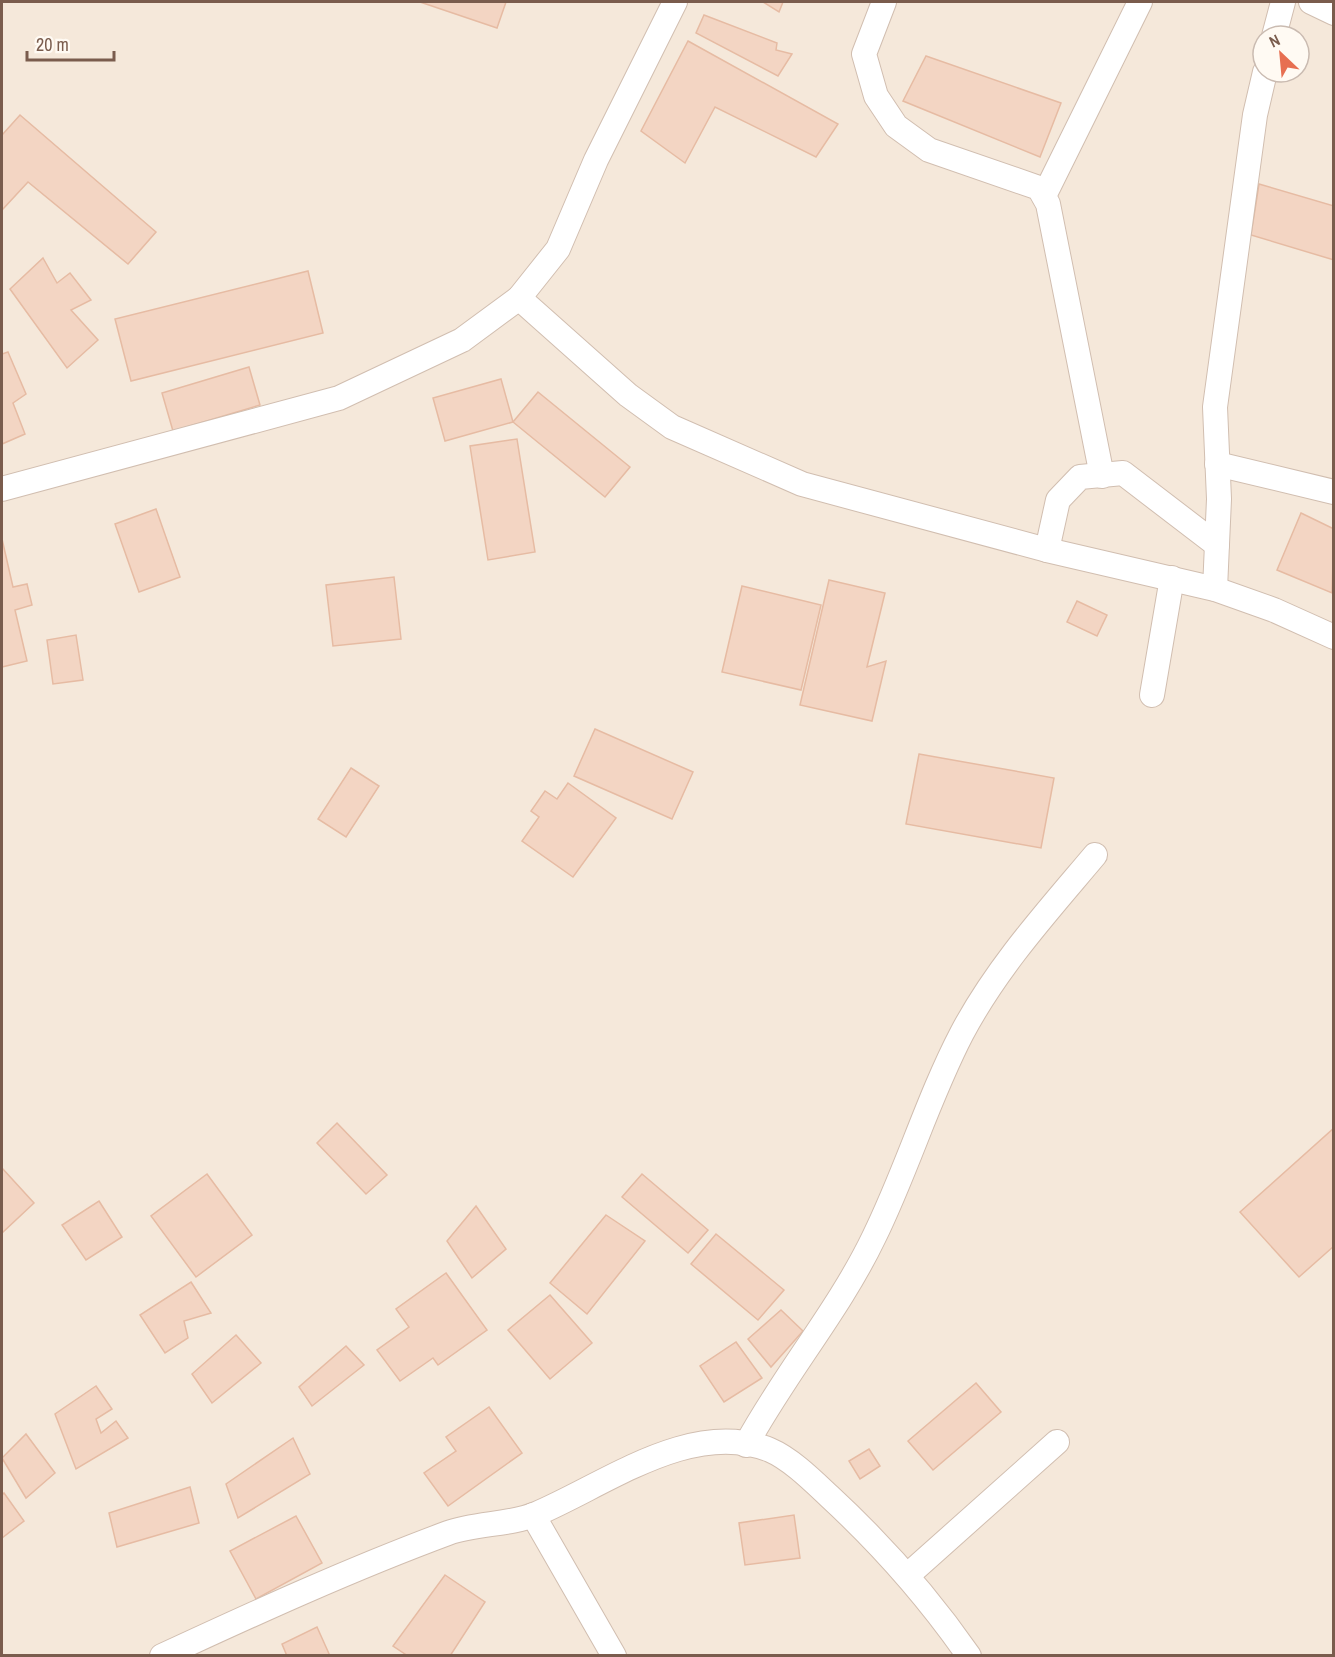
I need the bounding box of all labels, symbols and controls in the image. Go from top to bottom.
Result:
scale bar [27,24,114,62]
north arrow [1251,24,1311,84]
text: N [1265,29,1284,52]
text: 20 m [36,32,69,57]

